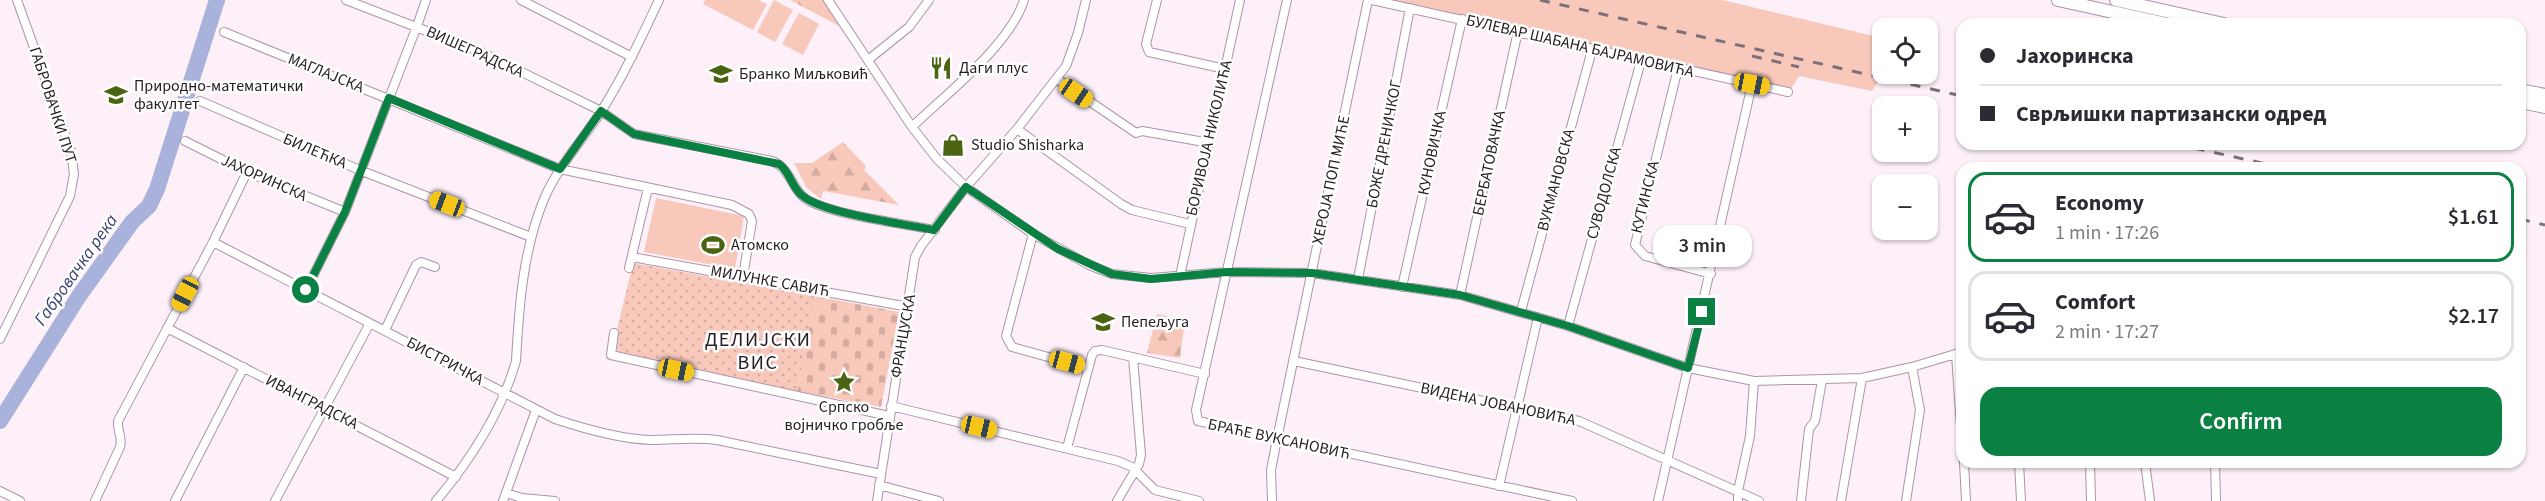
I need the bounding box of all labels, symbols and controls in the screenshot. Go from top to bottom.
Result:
street label: БУЛЕВАР ШАБАНА БАЈРАМОВИЋА [1464,9,1696,83]
map controls [1872,18,1938,240]
button: locate [1872,18,1938,84]
street label: ВИШЕГРАДСКА [423,21,528,83]
text: Јахоринска [2016,40,2134,72]
street label: ГАБРОВАЧКИ ПУТ [24,44,82,166]
street label: МАГЛАЈСКА [285,48,368,98]
restaurant icon: Даги плус [928,55,954,81]
place label: Даги плус [959,57,1028,79]
street label: БОРИВОЈА НИКОЛИЋА [1180,58,1238,218]
school or university icon: Бранко Миљковић [708,61,734,87]
place label: Бранко Миљковић [739,63,868,85]
car [1733,72,1771,96]
place label: Природно-математички факултет [134,75,304,115]
car [1056,75,1096,111]
street label: БОЖЕ ДРЕНИЧКОГ [1361,78,1407,210]
school or university icon: Природно-математички факултет [103,82,129,108]
button: + [1872,96,1938,162]
text: Сврљишки партизански одред [2016,98,2326,130]
street label: КУНОВИЧКА [1412,108,1452,197]
street label: БЕРБАТОВАЧКА [1467,108,1511,218]
street label: ХЕРОЈА ПОП МИЋЕ [1307,113,1355,247]
street label: ВУКМАНОВСКА [1532,126,1580,233]
street label: БИЛЕЋКА [280,128,351,174]
shop icon: Studio Shisharka [940,132,966,158]
place label: Studio Shisharka [971,134,1084,156]
street label: СУВОДОЛСКА [1581,144,1627,242]
street label: ЈАХОРИНСКА [217,149,311,207]
street label: КУТИНСКА [1625,158,1665,236]
button: − [1872,174,1938,240]
text: Economy [2055,187,2144,219]
car [427,189,467,219]
icon: car [1983,190,2037,244]
text: $1.61 [2448,201,2499,233]
water label: Габровачка река [28,209,124,331]
text: 1 min · 17:26 [2055,219,2159,247]
callout: 3 min [1652,225,1752,267]
sports icon: Атомско [700,232,726,258]
text: 3 min [1679,232,1726,260]
place label: Атомско [731,234,789,256]
street label: МИЛУНКЕ САВИЋ [709,260,831,302]
car [169,274,201,314]
route start [292,276,319,303]
text: Comfort [2055,286,2136,318]
icon: car [1983,289,2037,343]
street label: ФРАНЦУСКА [885,292,921,380]
route end [1688,298,1715,325]
text: $2.17 [2448,300,2499,332]
school or university icon: Пепељуга [1090,309,1116,335]
place label: Пепељуга [1121,311,1189,333]
text: 2 min · 17:27 [2055,318,2159,346]
district label: ДЕЛИЈСКИ ВИС [705,326,811,377]
street label: БИСТРИЧКА [403,331,488,391]
car [1047,349,1087,375]
car [657,357,695,383]
street label: ИВАНГРАДСКА [262,369,362,435]
place icon: Српско војничко гробље [831,369,857,395]
street label: ВИДЕНА ЈОВАНОВИЋА [1418,377,1578,431]
button: Confirm [1980,387,2502,456]
place label: Српско војничко гробље [785,396,903,436]
street label: БРАЋЕ ВУКСАНОВИЋ [1206,413,1352,465]
car [959,414,999,440]

